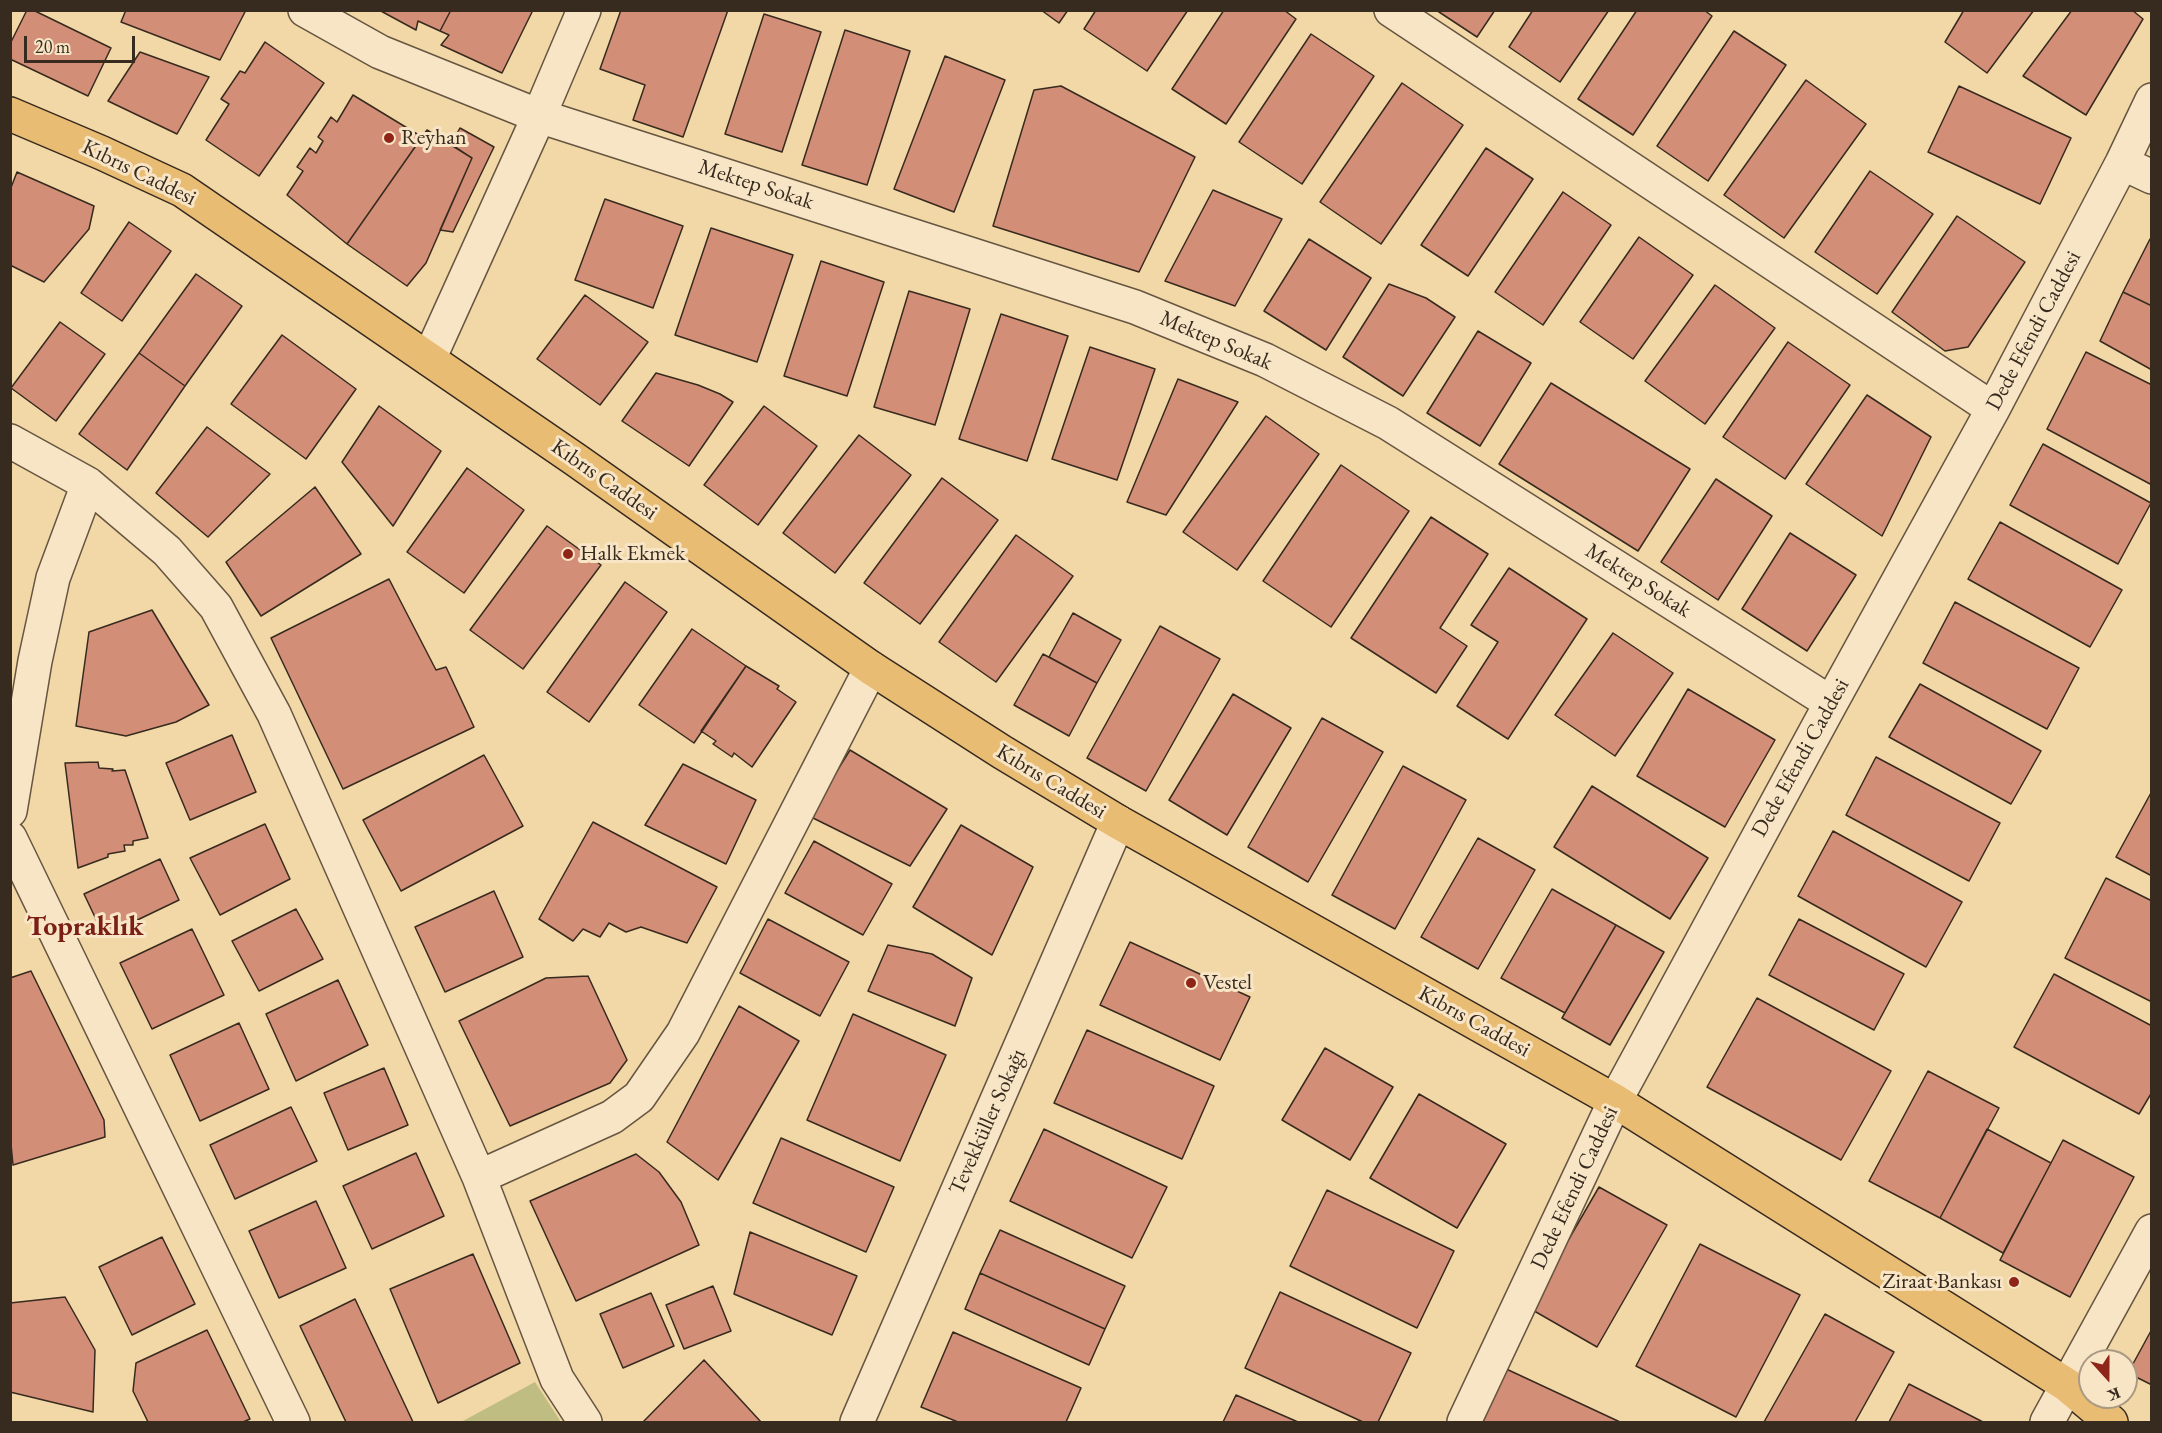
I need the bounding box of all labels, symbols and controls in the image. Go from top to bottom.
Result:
scale bar [27,24,138,62]
text: 20 m [35,35,70,58]
place label: Reyhan [401,125,467,151]
marker: Reyhan [382,131,396,145]
street label: Kıbrıs Caddesi [78,134,200,212]
street label: Mektep Sokak [695,154,817,216]
street label: Dede Efendi Caddesi [1981,247,2087,415]
street label: Mektep Sokak [1156,305,1276,377]
street label: Kıbrıs Caddesi [546,434,662,526]
street label: Mektep Sokak [1580,538,1696,624]
place label: Halk Ekmek [580,541,685,567]
marker: Halk Ekmek [561,547,575,561]
street label: Dede Efendi Caddesi [1747,674,1855,842]
street label: Kıbrıs Caddesi [991,739,1111,825]
district label: Topraklık [27,910,143,944]
place label: Vestel [1203,970,1252,996]
marker: Vestel [1184,976,1198,990]
street label: Kıbrıs Caddesi [1414,980,1534,1064]
street label: Tevekküller Sokağı [944,1045,1032,1199]
street label: Dede Efendi Caddesi [1526,1102,1624,1274]
place label: Ziraat Bankası [1882,1269,2002,1295]
marker: Ziraat Bankası [2007,1275,2021,1289]
north arrow [2078,1349,2138,1409]
text: K [2104,1382,2123,1406]

